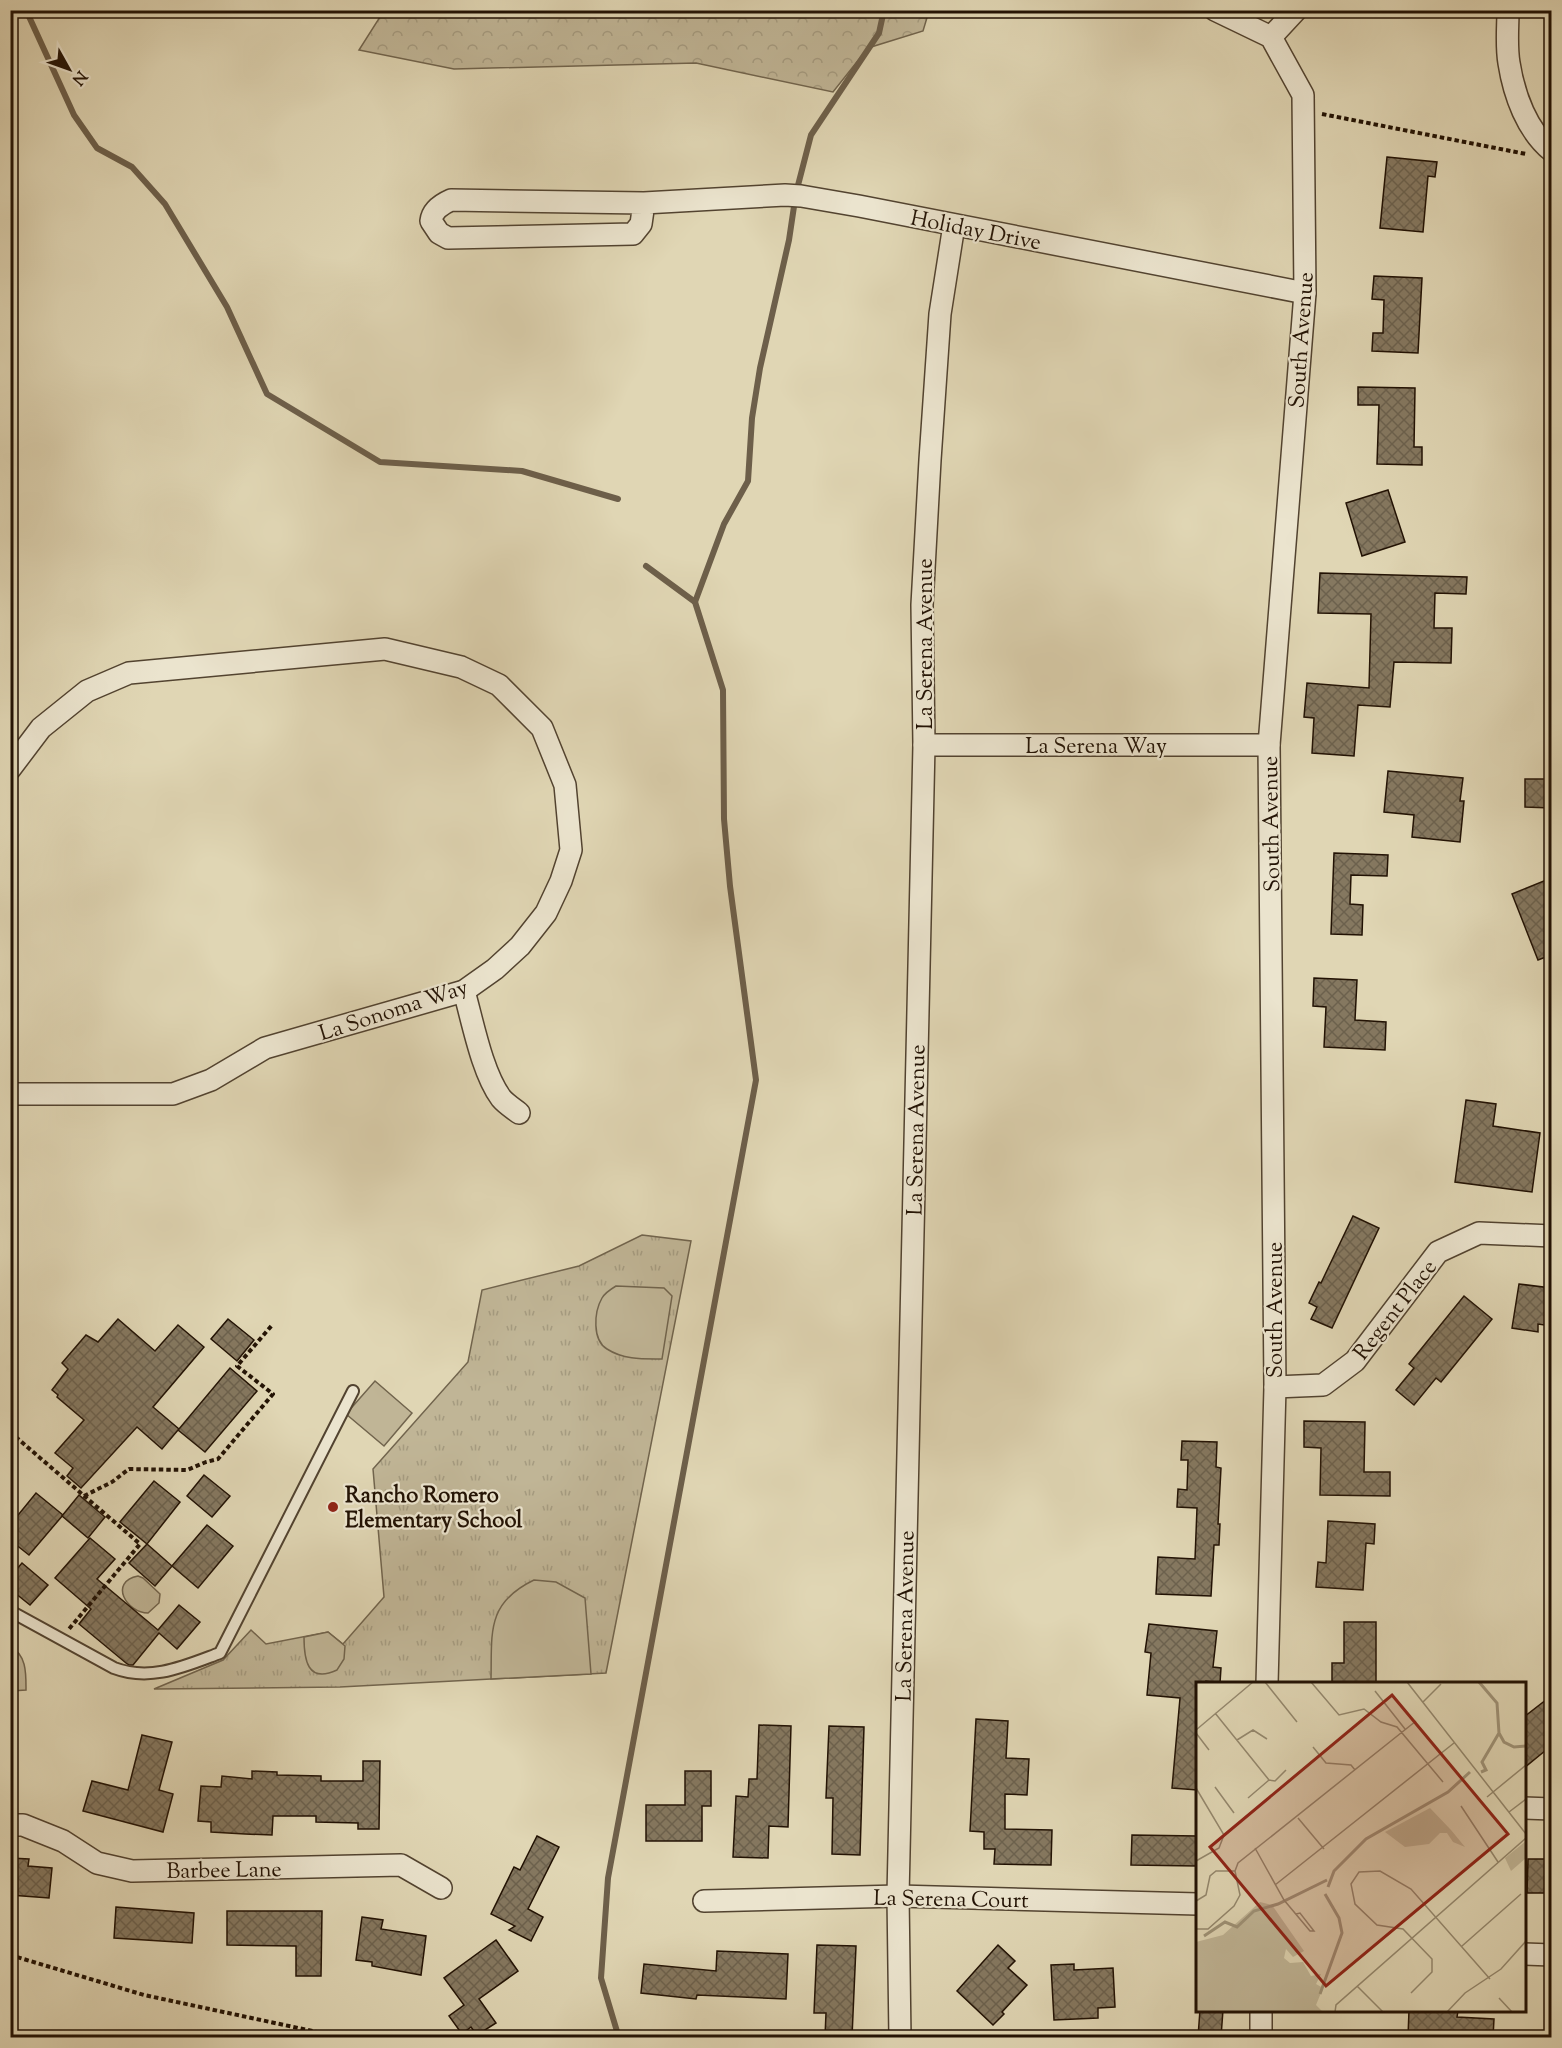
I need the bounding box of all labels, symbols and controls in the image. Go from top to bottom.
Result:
north arrow [39,39,99,99]
text: N [66,65,91,89]
street label: Holiday Drive [907,204,1043,260]
street label: South Avenue [1282,271,1324,409]
street label: La Serena Avenue [911,558,943,730]
street label: La Serena Way [1025,732,1167,764]
street label: South Avenue [1256,755,1290,892]
street label: La Sonoma Way [315,973,473,1051]
street label: La Serena Avenue [901,1044,935,1216]
street label: South Avenue [1261,1242,1293,1378]
street label: Regent Place [1347,1254,1446,1368]
place label: Rancho Romero Elementary School [345,1481,523,1538]
marker: Rancho Romero Elementary School [326,1500,340,1514]
street label: La Serena Avenue [890,1530,924,1702]
inset map [1196,1682,1526,2012]
street label: Barbee Lane [166,1855,282,1889]
street label: La Serena Court [873,1884,1029,1918]

